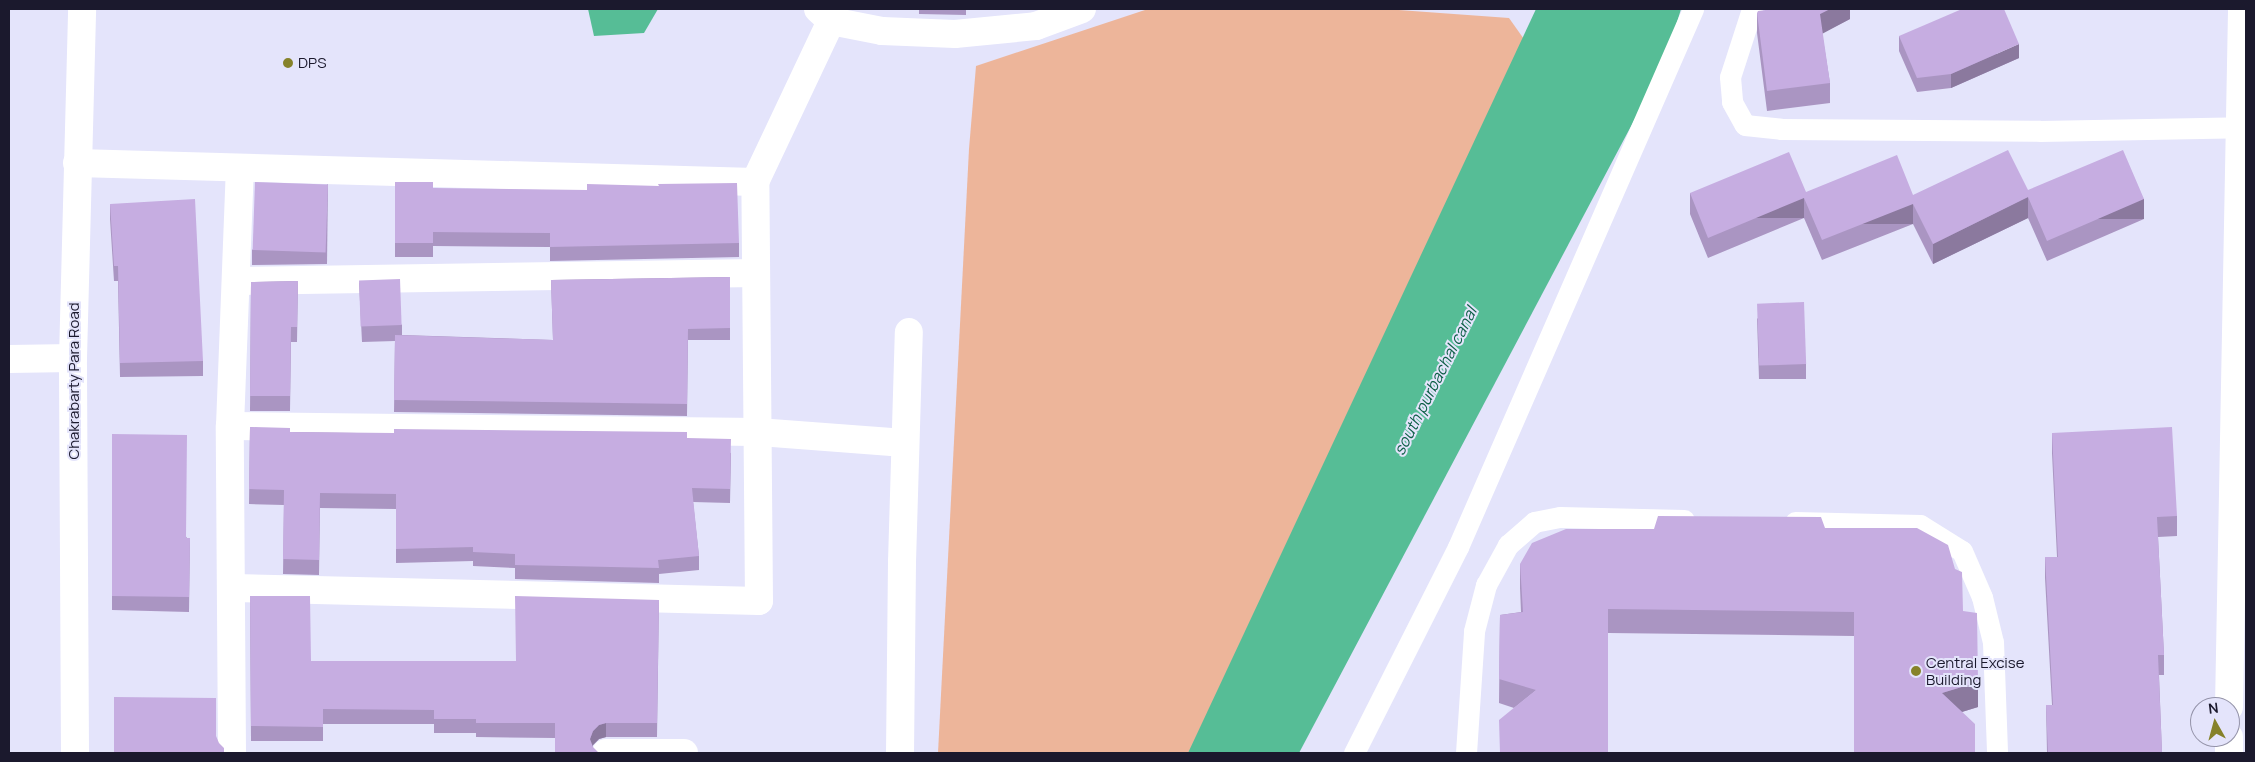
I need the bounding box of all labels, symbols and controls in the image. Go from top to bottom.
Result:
place label: DPS [298,54,326,72]
marker: DPS [282,57,294,69]
street label: Chakrabarty Para Road [65,302,83,460]
water label: south purbachal canal [1389,304,1481,458]
place label: Central Excise Building [1926,653,2025,688]
marker: Central Excise Building [1910,665,1922,677]
north arrow [2190,697,2240,747]
text: N [2207,698,2219,718]

